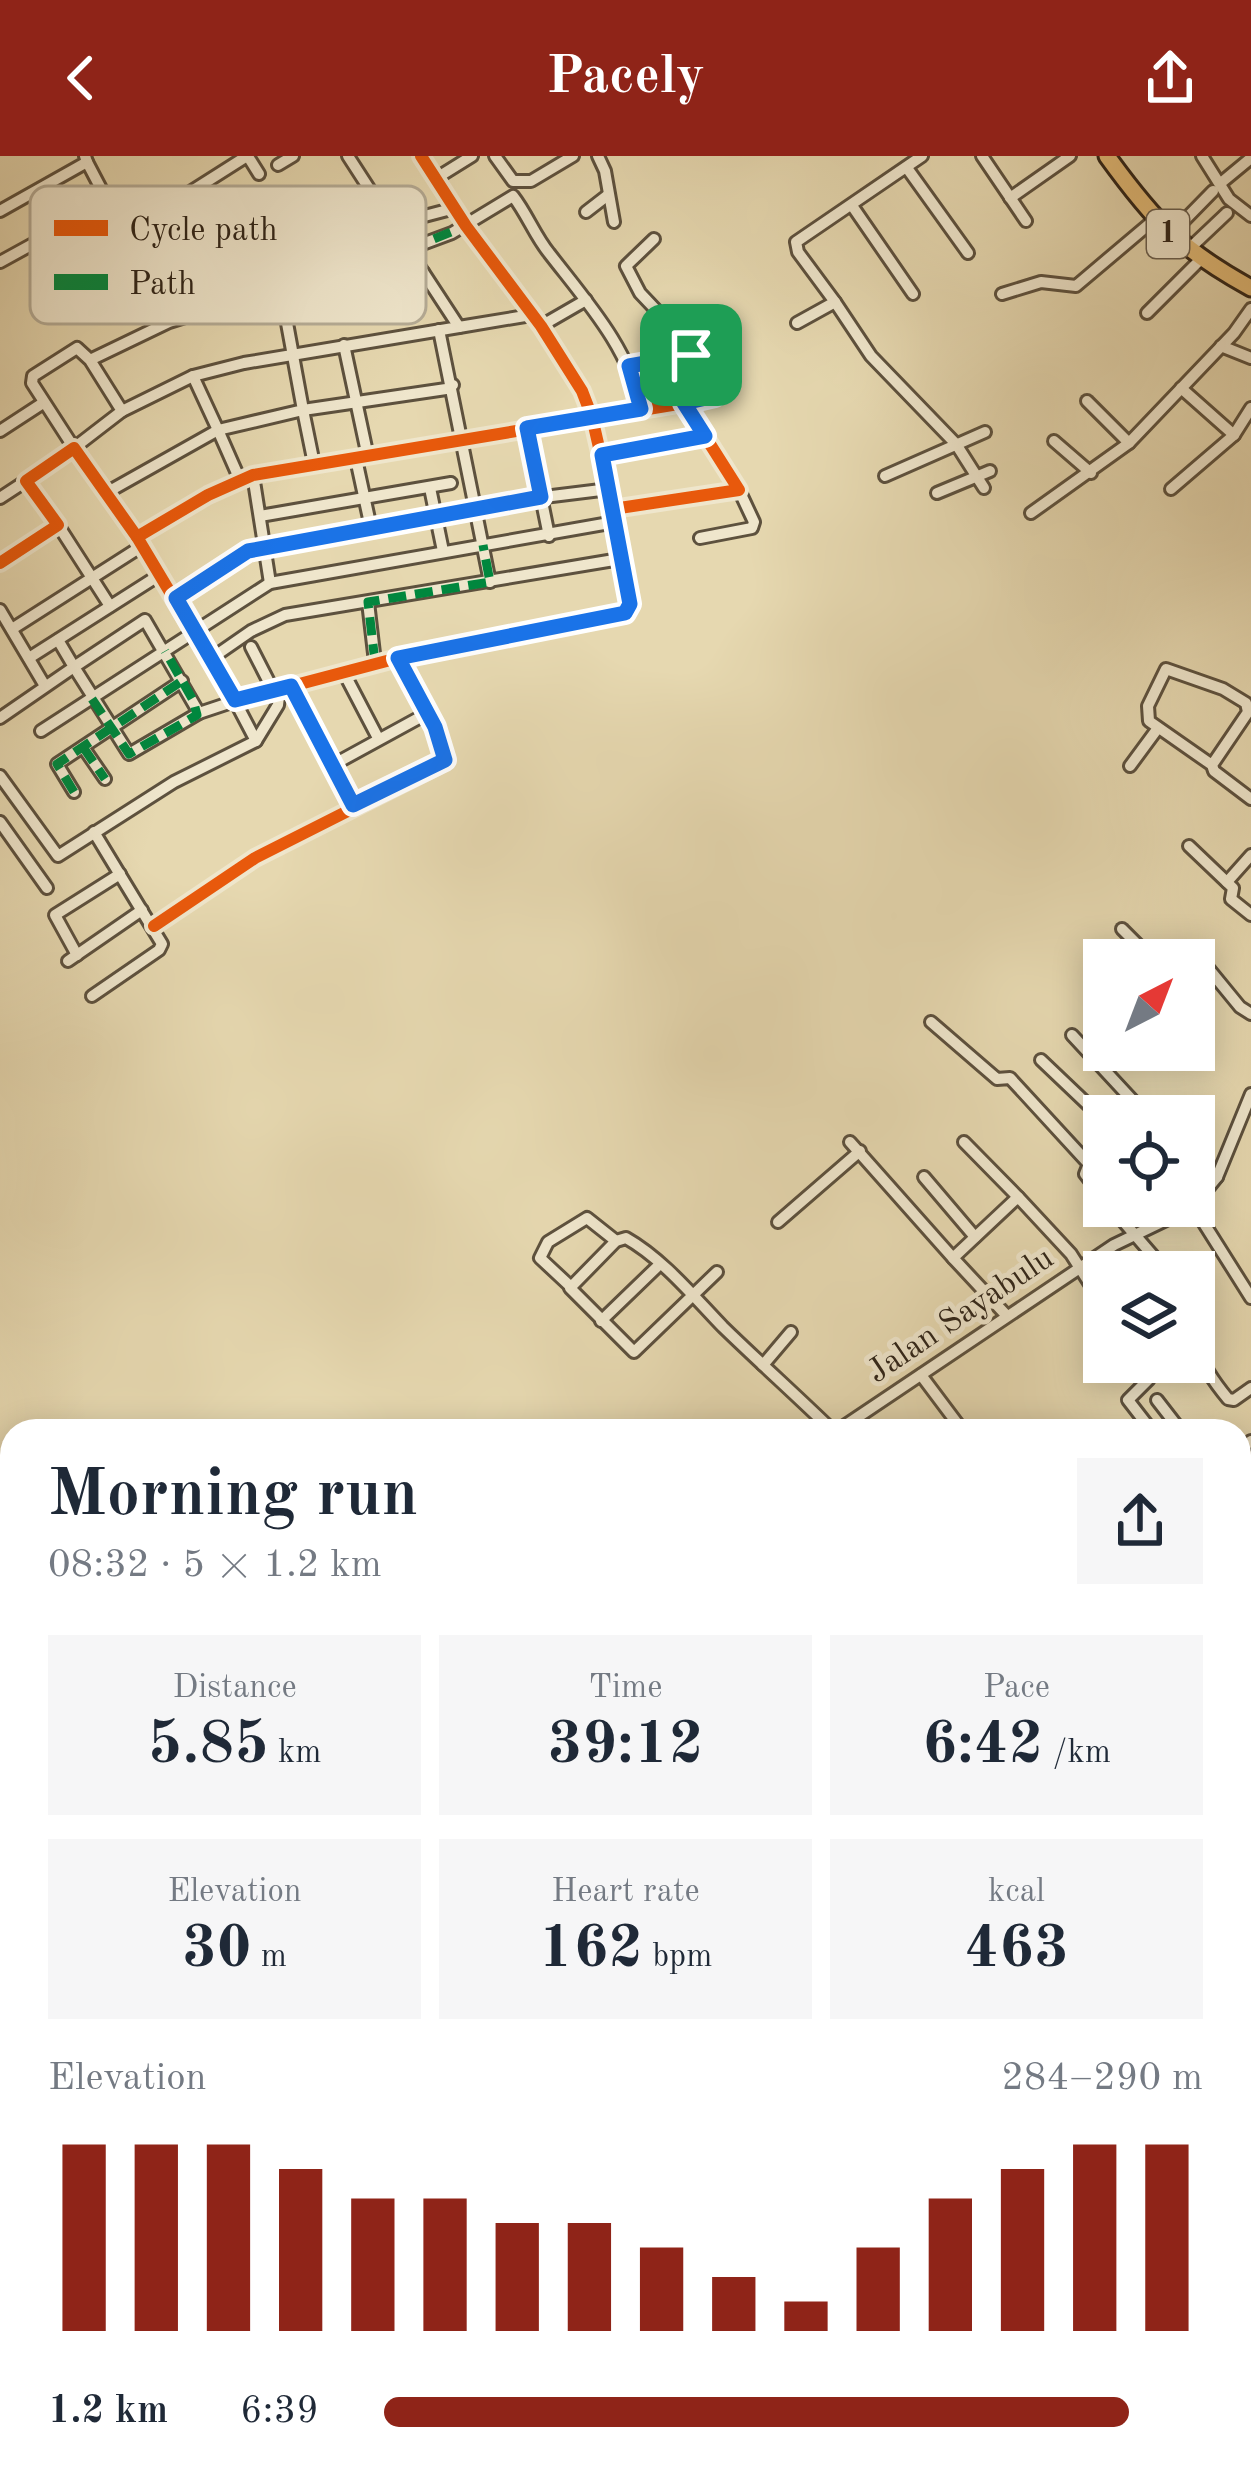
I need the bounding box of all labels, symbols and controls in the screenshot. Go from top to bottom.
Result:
icon: back [48,45,114,111]
icon: share [1137,45,1203,111]
text: Pacely [546,51,705,105]
legend [30,186,426,324]
road number: 1 [1147,210,1189,258]
text: Cycle path [129,215,278,248]
text: Path [129,269,196,302]
pin [640,304,742,406]
icon: arrive [658,322,724,388]
north arrow [1083,939,1215,1071]
map controls [1083,939,1215,1383]
button: locate [1083,1095,1215,1227]
street label: Jalan Sayabulu [862,1242,1060,1390]
button: layers [1083,1251,1215,1383]
button: share [1077,1458,1203,1584]
text: Morning run [48,1464,418,1530]
text: 08:32 · 5 × 1.2 km [48,1546,382,1585]
text: Distance [172,1672,297,1705]
text: Time [589,1672,662,1705]
text: Pace [983,1672,1050,1705]
text: 5.85 [148,1716,269,1776]
text: 39:12 [548,1716,704,1776]
text: 6:42 [922,1716,1043,1776]
text: km [269,1737,321,1770]
text: /km [1043,1737,1111,1770]
text: Elevation [167,1876,302,1909]
text: Heart rate [551,1876,700,1909]
text: kcal [988,1876,1045,1909]
text: 30 [182,1920,252,1980]
text: 162 [539,1920,643,1980]
text: 463 [964,1920,1069,1980]
text: m [252,1941,287,1974]
text: bpm [643,1941,712,1974]
text: Elevation [48,2059,207,2098]
text: 284–290 m [1001,2059,1203,2098]
text: 1.2 km [48,2392,168,2431]
text: 6:39 [240,2392,319,2431]

